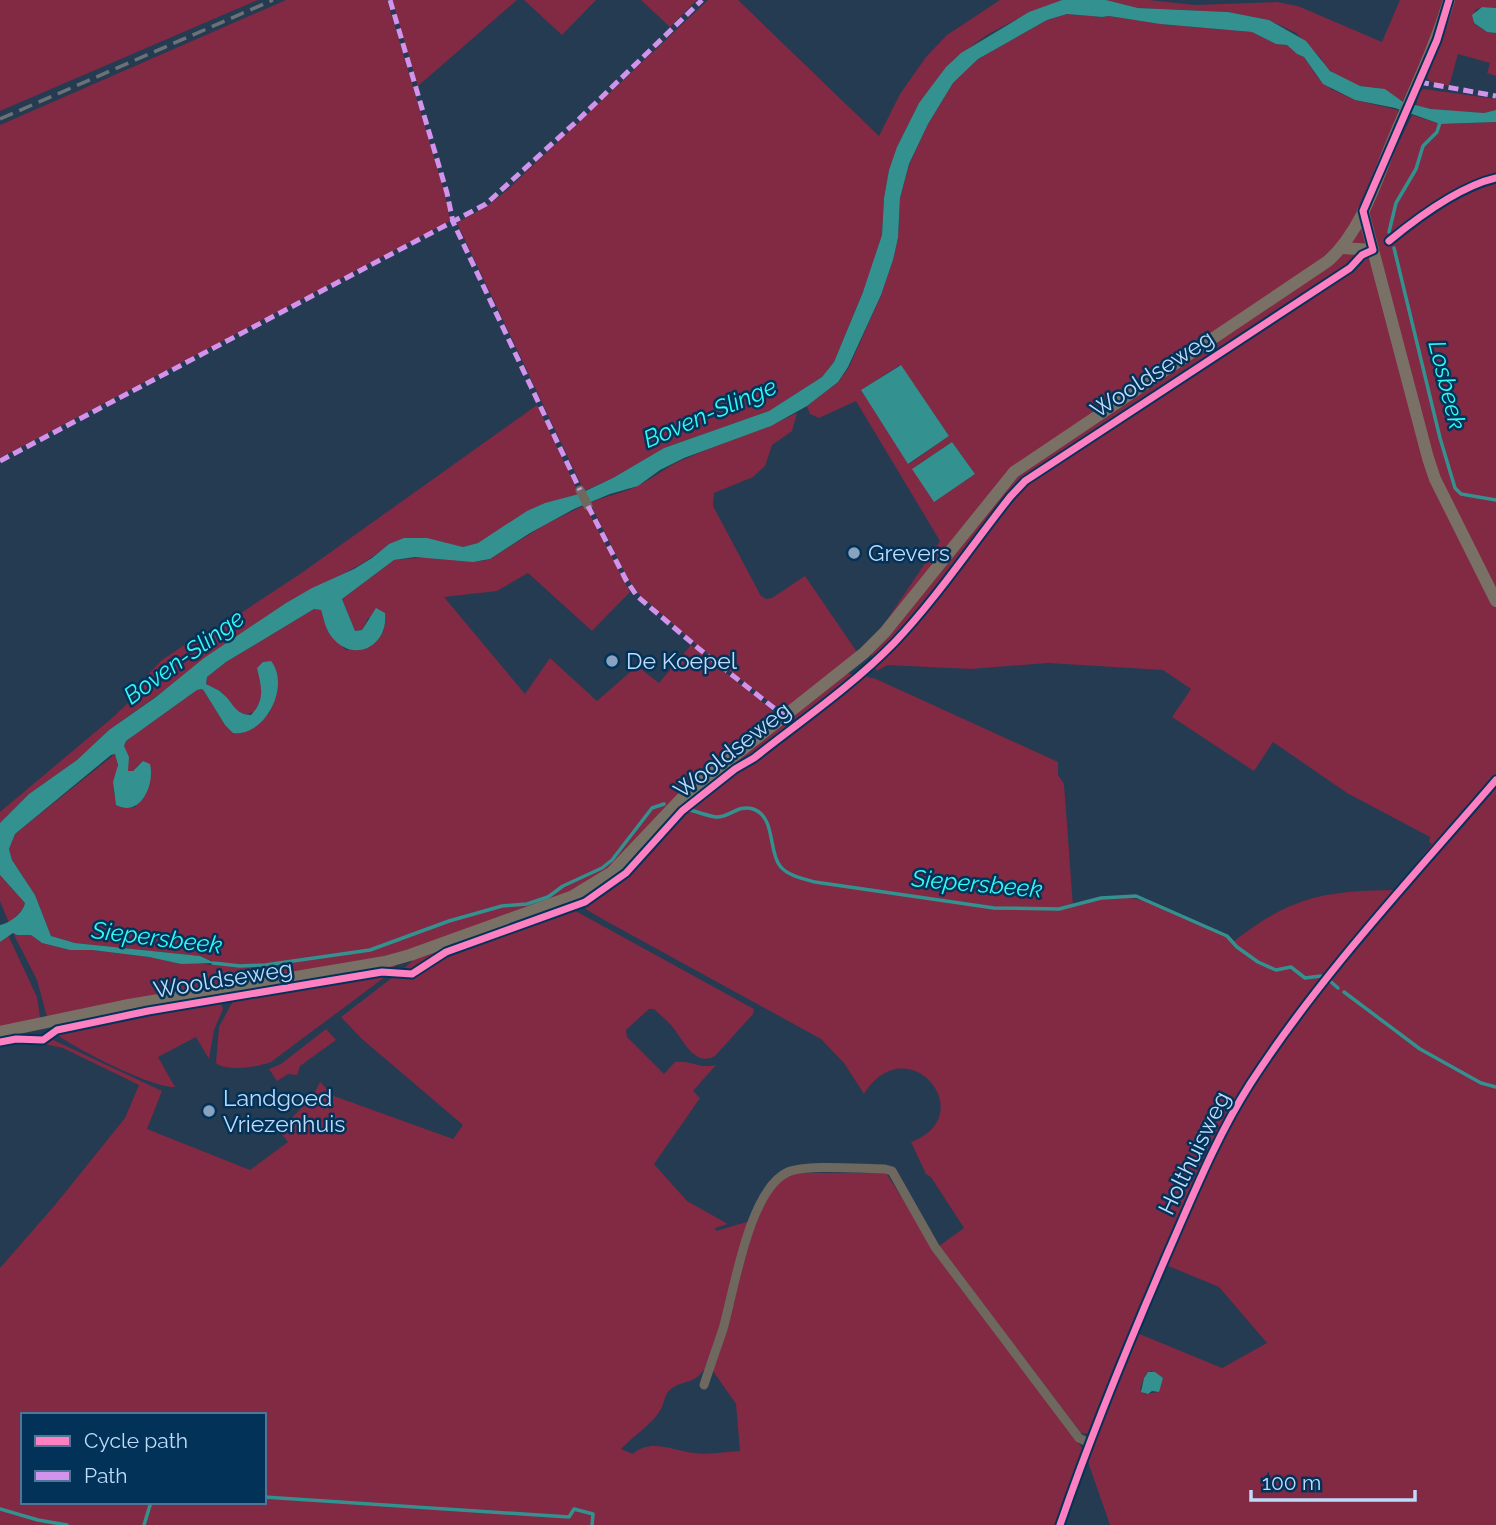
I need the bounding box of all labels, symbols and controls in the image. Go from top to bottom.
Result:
street label: Wooldseweg [1085,324,1218,423]
water label: Losbeek [1422,337,1473,432]
water label: Boven-Slinge [639,371,781,454]
place label: Grevers [868,539,950,566]
marker: Grevers [846,545,862,561]
water label: Boven-Slinge [118,603,250,710]
place label: De Koepel [626,647,738,674]
marker: De Koepel [604,653,620,669]
street label: Wooldseweg [668,696,795,804]
water label: Siepersbeek [909,863,1044,904]
water label: Siepersbeek [89,915,224,960]
street label: Wooldseweg [151,954,295,1003]
place label: Landgoed Vriezenhuis [223,1084,345,1137]
street label: Holthuisweg [1152,1087,1235,1219]
marker: Landgoed Vriezenhuis [201,1103,217,1119]
legend [21,1413,266,1504]
text: Cycle path [84,1428,188,1453]
scale bar [1251,1458,1416,1502]
text: Path [84,1463,128,1488]
text: 100 m [1262,1470,1321,1495]

